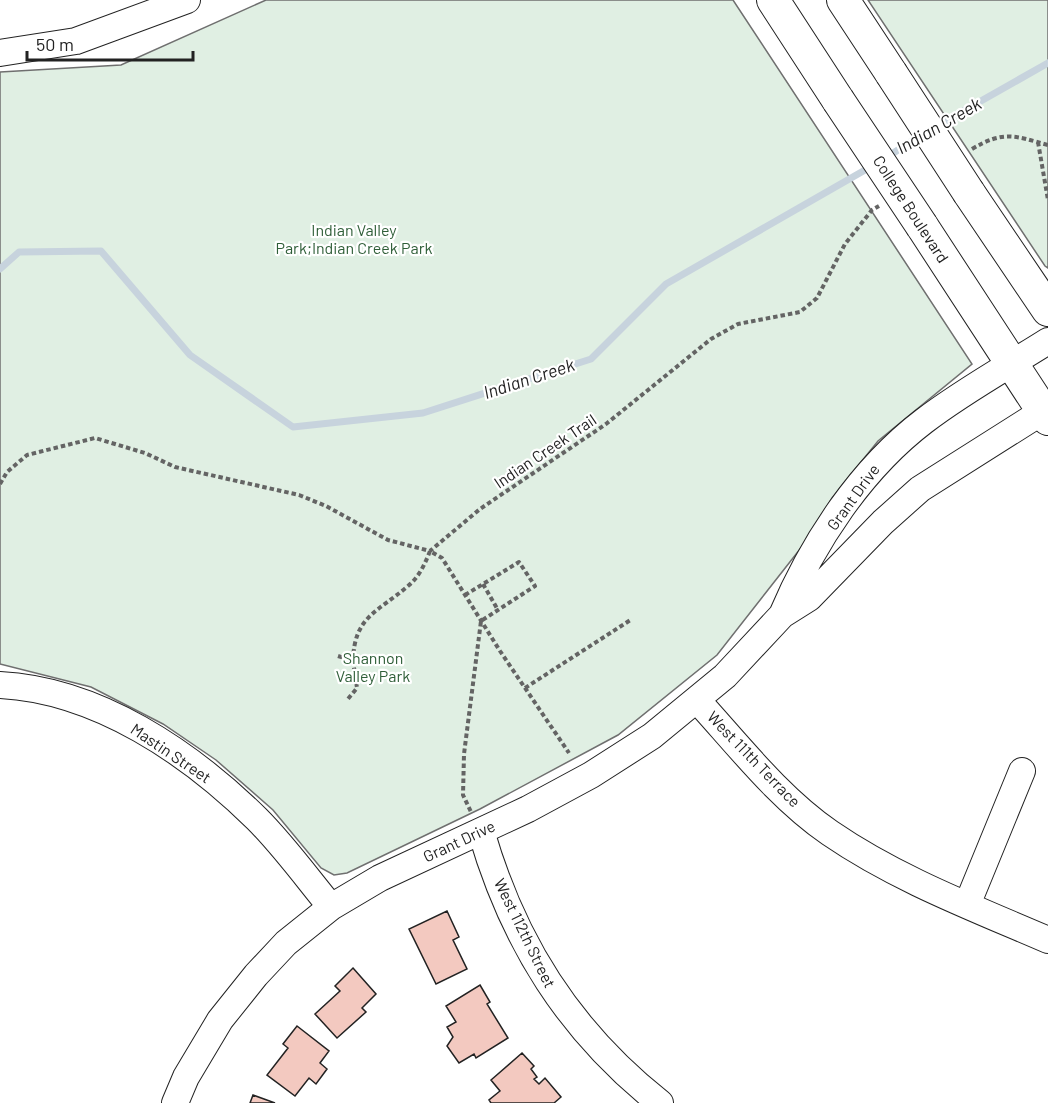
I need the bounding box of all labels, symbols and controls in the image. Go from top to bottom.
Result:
scale bar [27,24,194,62]
text: 50 m [36,33,74,55]
water label: Indian Creek [892,92,985,158]
street label: College Boulevard [870,152,953,266]
park label: Indian Valley Park;Indian Creek Park [275,220,433,257]
water label: Indian Creek [480,353,577,403]
street label: Indian Creek Trail [490,409,599,492]
street label: Grant Drive [822,460,883,533]
park label: Shannon Valley Park [336,648,410,685]
street label: West 111th Terrace [704,707,805,811]
street label: Mastin Street [128,719,215,786]
street label: Grant Drive [420,816,498,865]
street label: West 112th Street [491,875,560,991]

